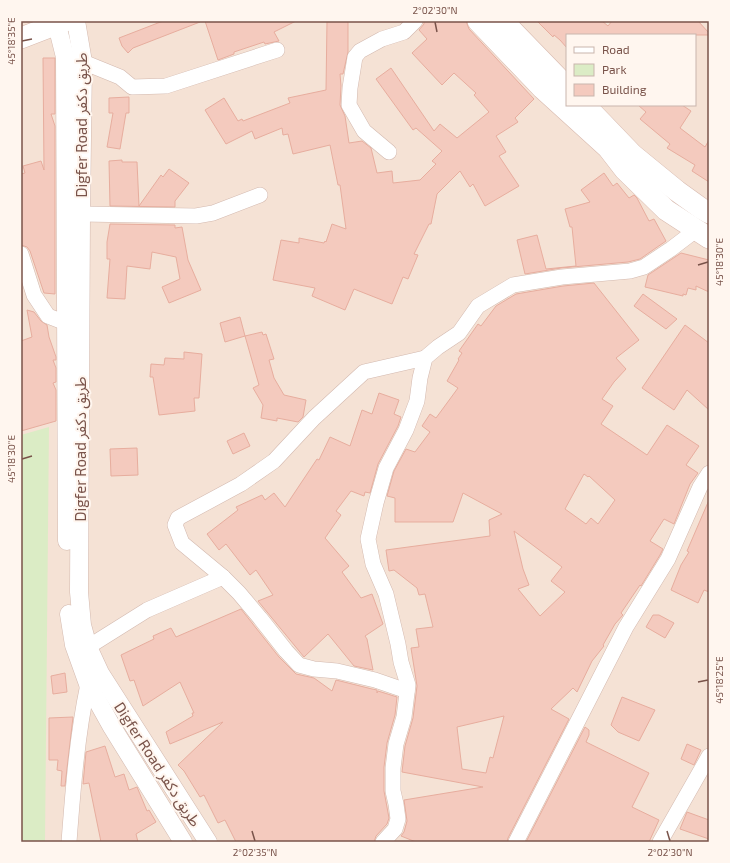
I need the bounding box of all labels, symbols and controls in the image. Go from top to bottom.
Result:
text: 2°02'30"N [412,4,458,16]
text: 45°18'35"E [5,17,17,65]
legend [566,34,696,106]
text: Road [602,42,630,56]
street label: Digfer Road طريق دكفر [72,53,92,197]
text: Park [602,62,627,76]
text: Building [602,82,647,96]
text: 45°18'30"E [713,238,725,286]
street label: Digfer Road طريق دكفر [71,377,91,521]
text: 45°18'30"E [5,435,17,483]
text: 45°18'25"E [713,656,725,704]
street label: Digfer Road طريق دكفر [109,698,205,831]
text: 2°02'35"N [233,846,277,858]
text: 2°02'30"N [647,846,693,858]

